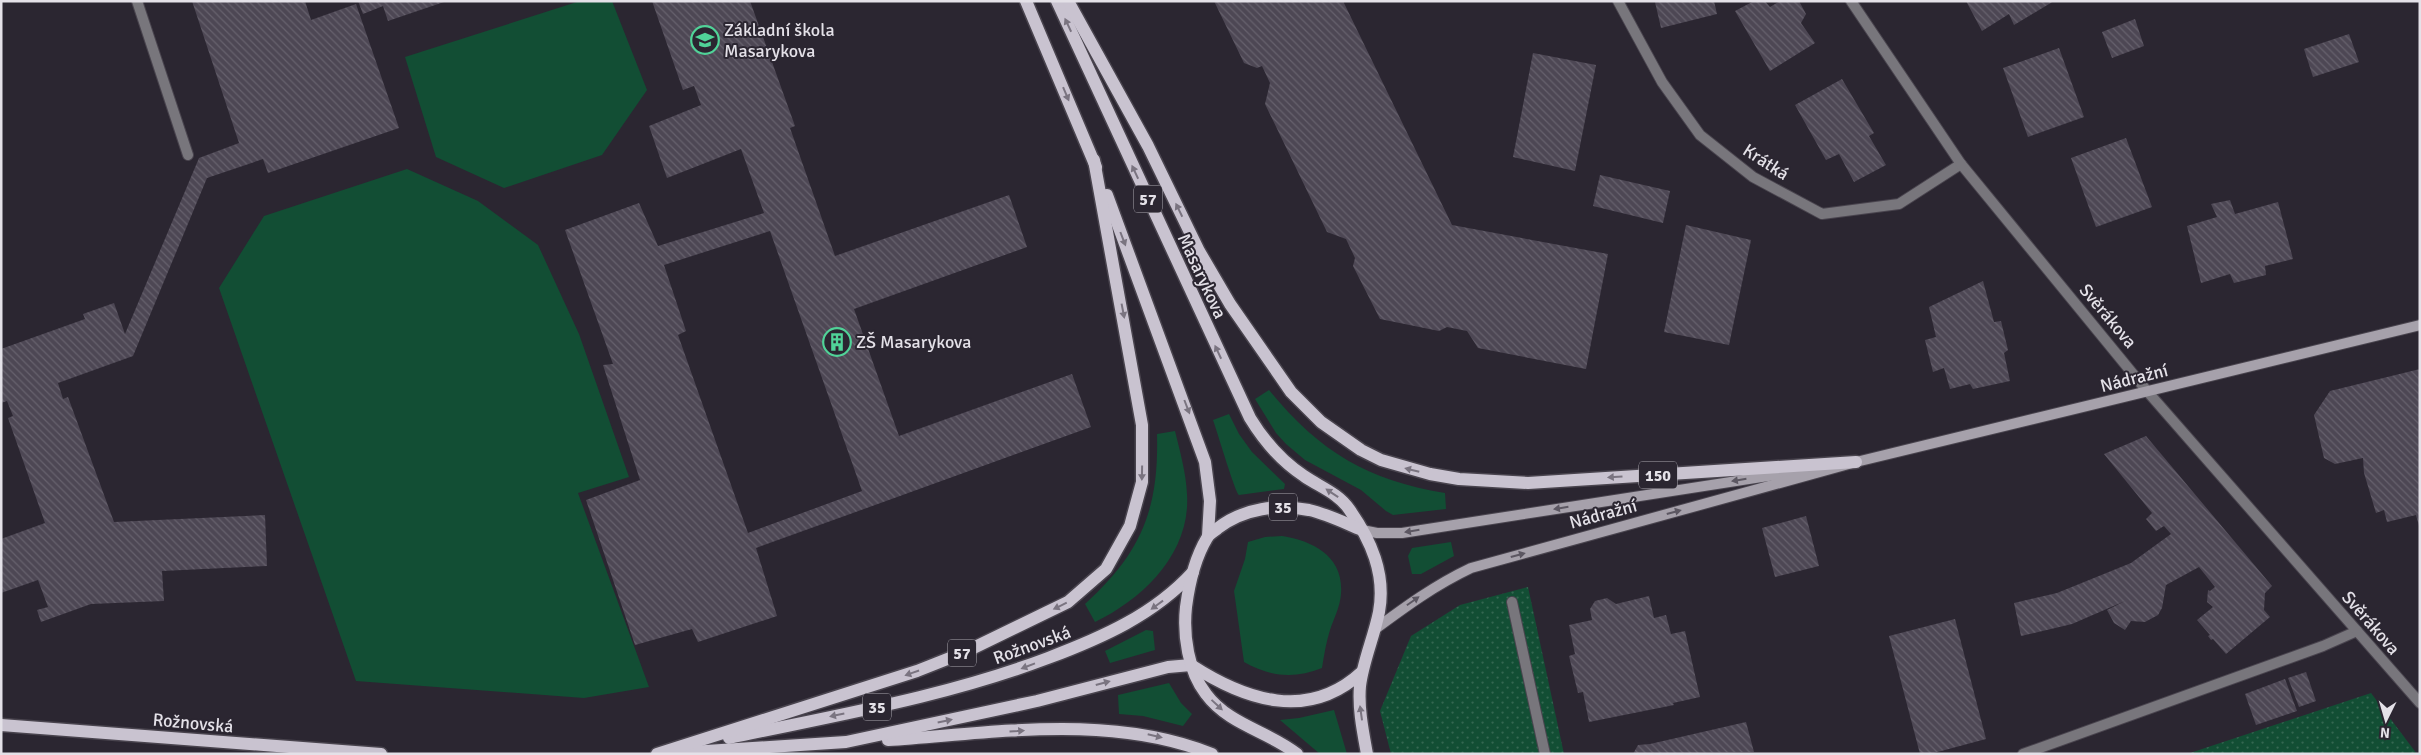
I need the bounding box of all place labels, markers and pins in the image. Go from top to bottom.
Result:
place label: Základní škola Masarykova [724,19,835,62]
school or university icon: Základní škola Masarykova [690,25,720,55]
building icon: ZŠ Masarykova [822,327,852,357]
place label: ZŠ Masarykova [856,331,971,353]

